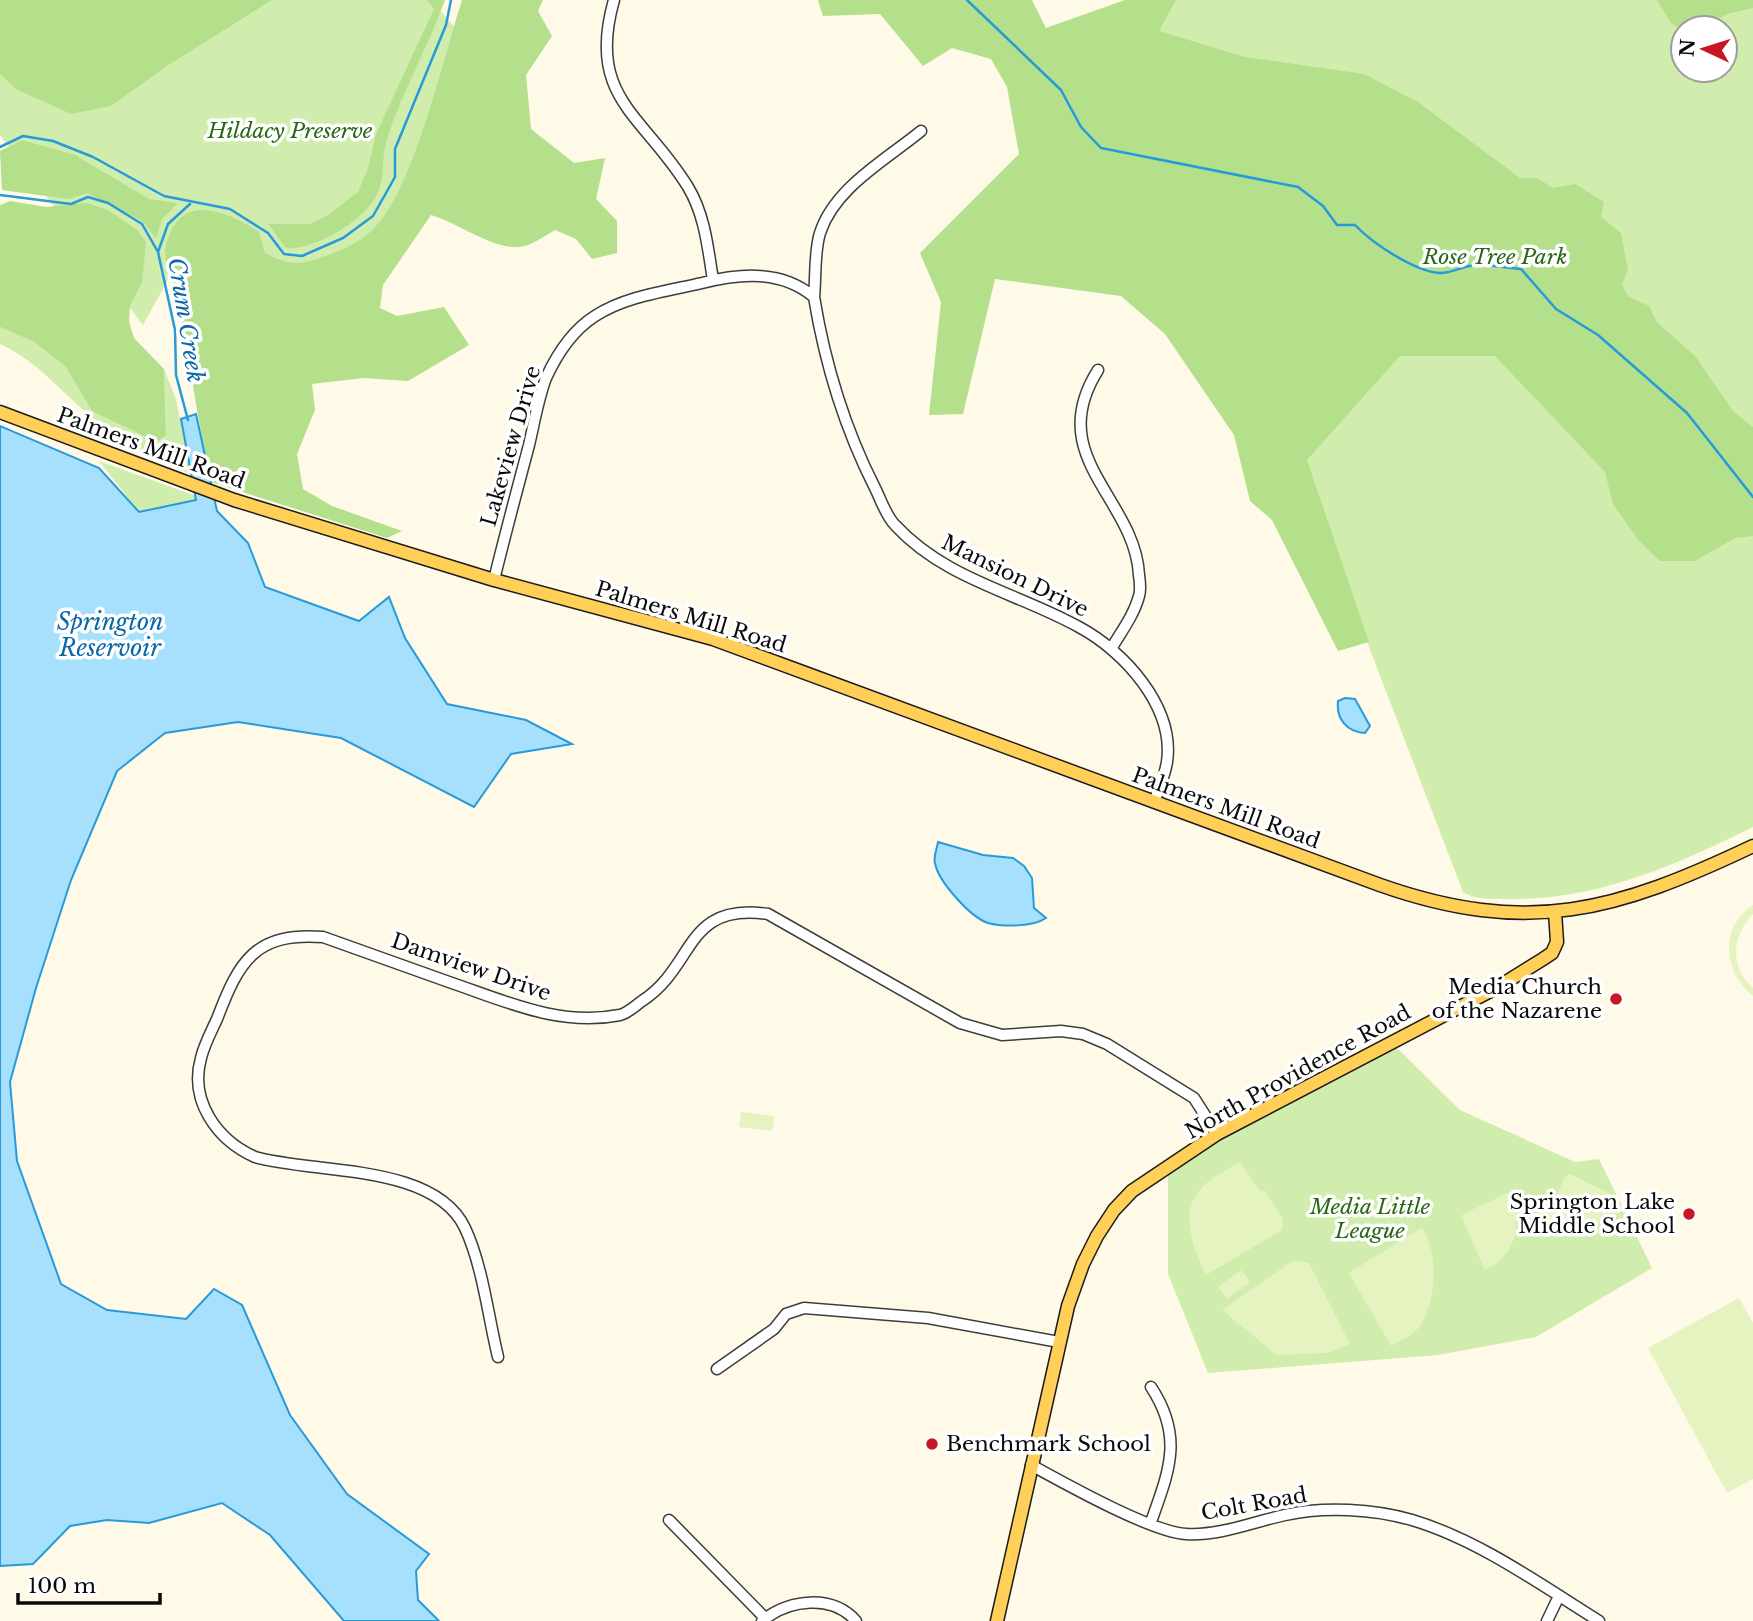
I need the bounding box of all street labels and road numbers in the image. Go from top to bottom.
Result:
street label: Lakeview Drive [476,363,546,529]
street label: Palmers Mill Road [53,402,249,494]
street label: Mansion Drive [937,529,1093,623]
street label: Palmers Mill Road [592,576,790,658]
street label: Palmers Mill Road [1128,762,1324,854]
street label: Damview Drive [388,927,554,1007]
street label: North Providence Road [1181,999,1415,1145]
street label: Colt Road [1199,1482,1309,1526]

